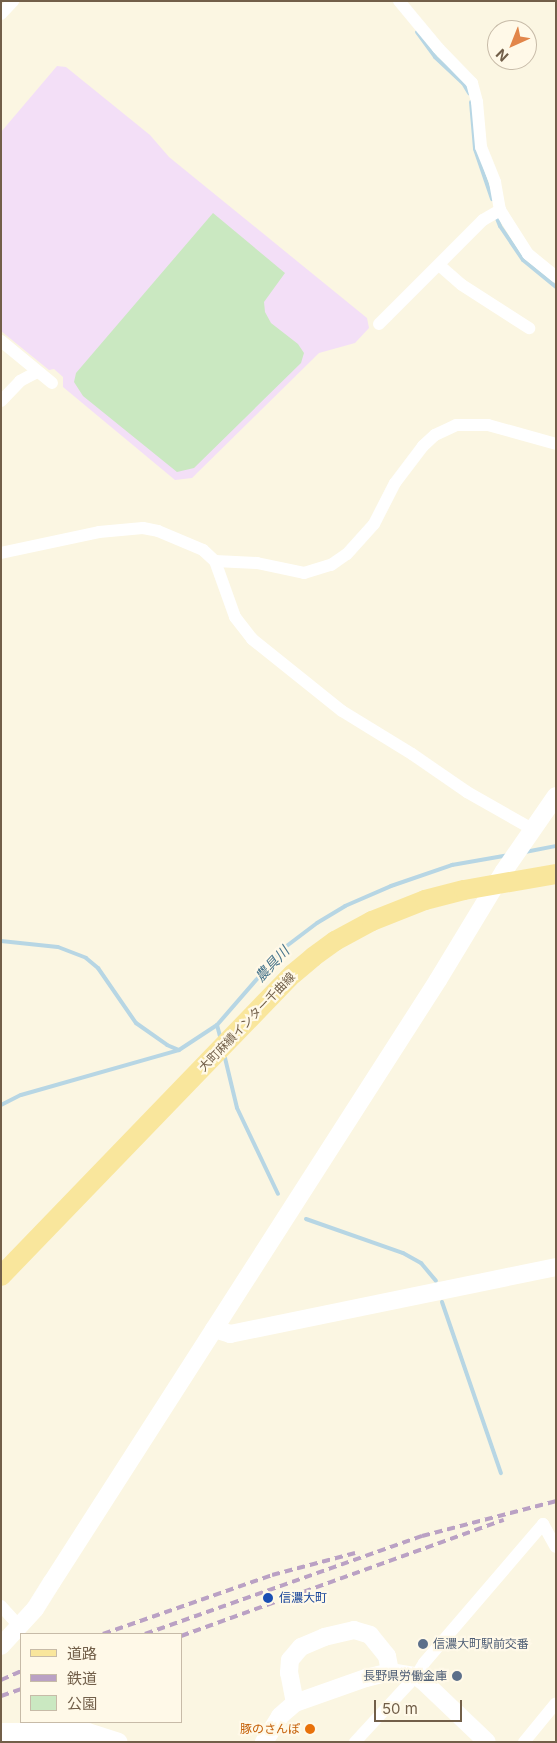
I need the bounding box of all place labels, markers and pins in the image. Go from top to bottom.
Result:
marker: 信濃大町 [261,1591,275,1605]
place label: 信濃大町 [279,1591,327,1605]
place label: 信濃大町駅前交番 [433,1637,529,1651]
marker: 信濃大町駅前交番 [417,1638,429,1650]
place label: 長野県労働金庫 [363,1669,447,1683]
marker: 長野県労働金庫 [451,1670,463,1682]
place label: 豚のさんぽ [240,1722,300,1736]
marker: 豚のさんぽ [304,1723,316,1735]

